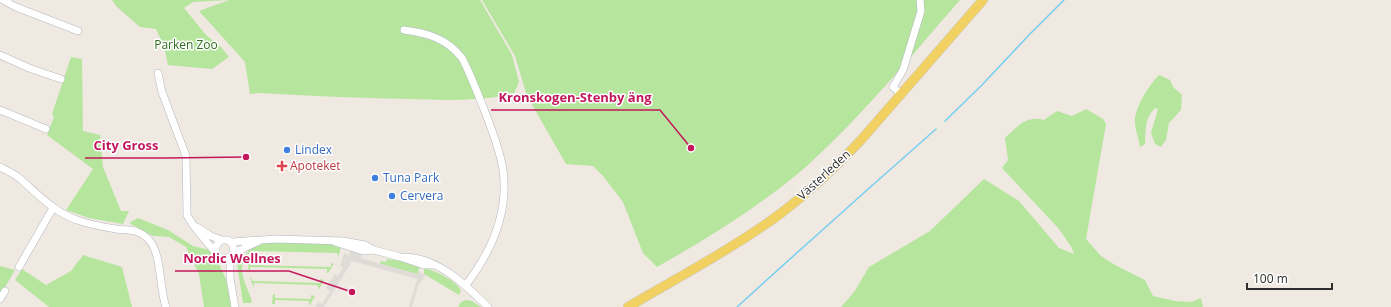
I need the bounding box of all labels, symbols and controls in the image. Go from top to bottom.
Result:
park label: Parken Zoo [154,36,218,53]
callout: Kronskogen-Stenby äng [491,85,660,110]
text: Kronskogen-Stenby äng [498,88,652,106]
callout: City Gross [85,133,166,158]
text: City Gross [94,136,158,154]
place label: Lindex [295,141,333,158]
marker: Lindex [282,145,292,155]
street label: Västerleden [793,146,854,204]
place label: Apoteket [290,157,340,174]
marker: Apoteket [277,161,287,171]
place label: Tuna Park [383,169,440,186]
marker: Tuna Park [370,173,380,183]
place label: Cervera [400,187,444,204]
marker: Cervera [387,191,397,201]
callout: Nordic Wellnes [175,246,289,271]
text: Nordic Wellnes [183,249,281,267]
scale bar [1247,265,1332,291]
text: 100 m [1253,270,1288,287]

